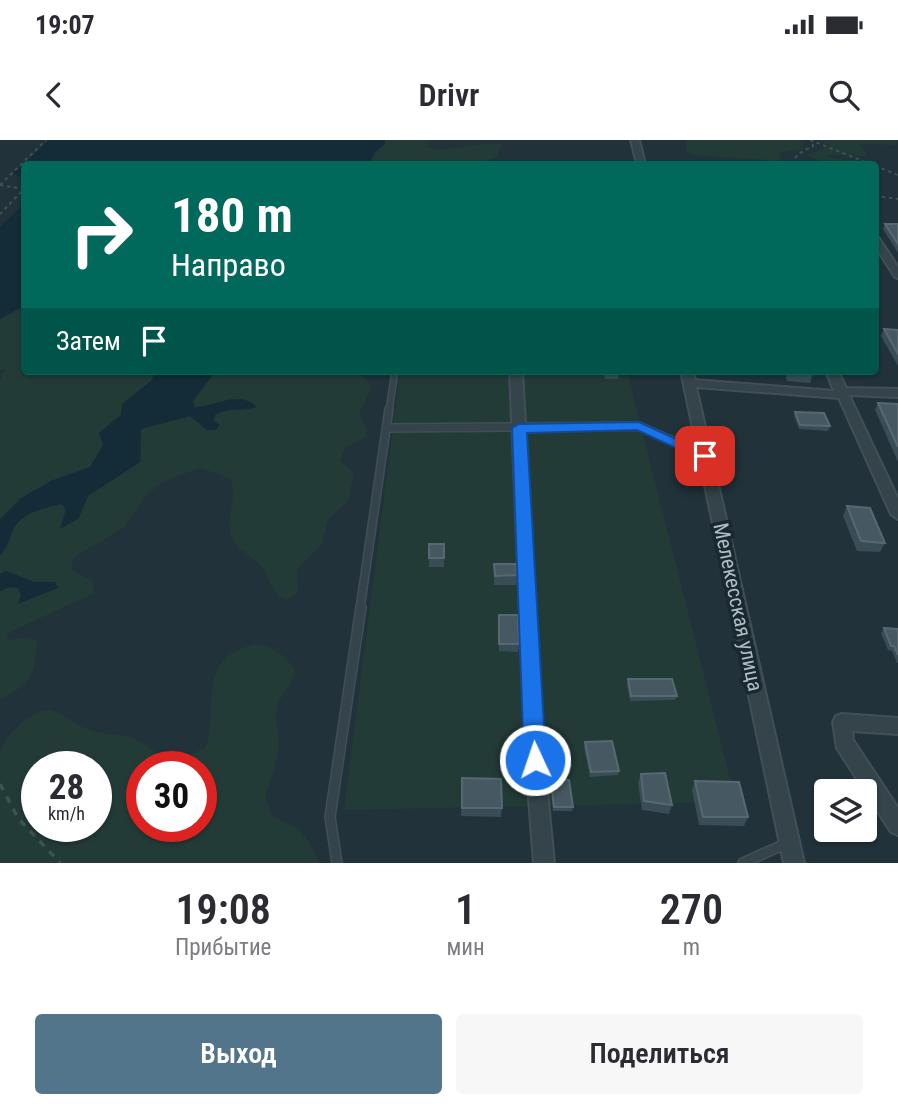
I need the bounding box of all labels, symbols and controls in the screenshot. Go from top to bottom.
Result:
text: 19:07 [35,10,95,40]
icon: back [35,76,73,114]
text: Drivr [419,76,480,114]
icon: search [825,76,863,114]
text: 180 m [171,187,293,244]
icon: right [56,189,147,280]
text: Направо [171,246,286,284]
icon: arrive [135,322,173,360]
text: Затем [56,326,121,356]
pin [675,426,735,486]
icon: arrive [686,437,724,475]
street label: Мелекесская улица [708,521,768,693]
position arrow [498,723,572,797]
speed limit sign: 30 [126,751,217,842]
text: 28 [49,767,84,808]
map controls [814,779,877,842]
button: layers [814,779,877,842]
text: km/h [48,803,85,824]
text: 19:08 [175,885,271,934]
text: 1 [455,885,476,934]
text: 270 [660,885,723,934]
text: Прибытие [175,934,271,961]
text: мин [446,934,485,961]
text: m [683,934,700,961]
button: Выход [35,1014,442,1094]
button: Поделиться [456,1014,863,1094]

